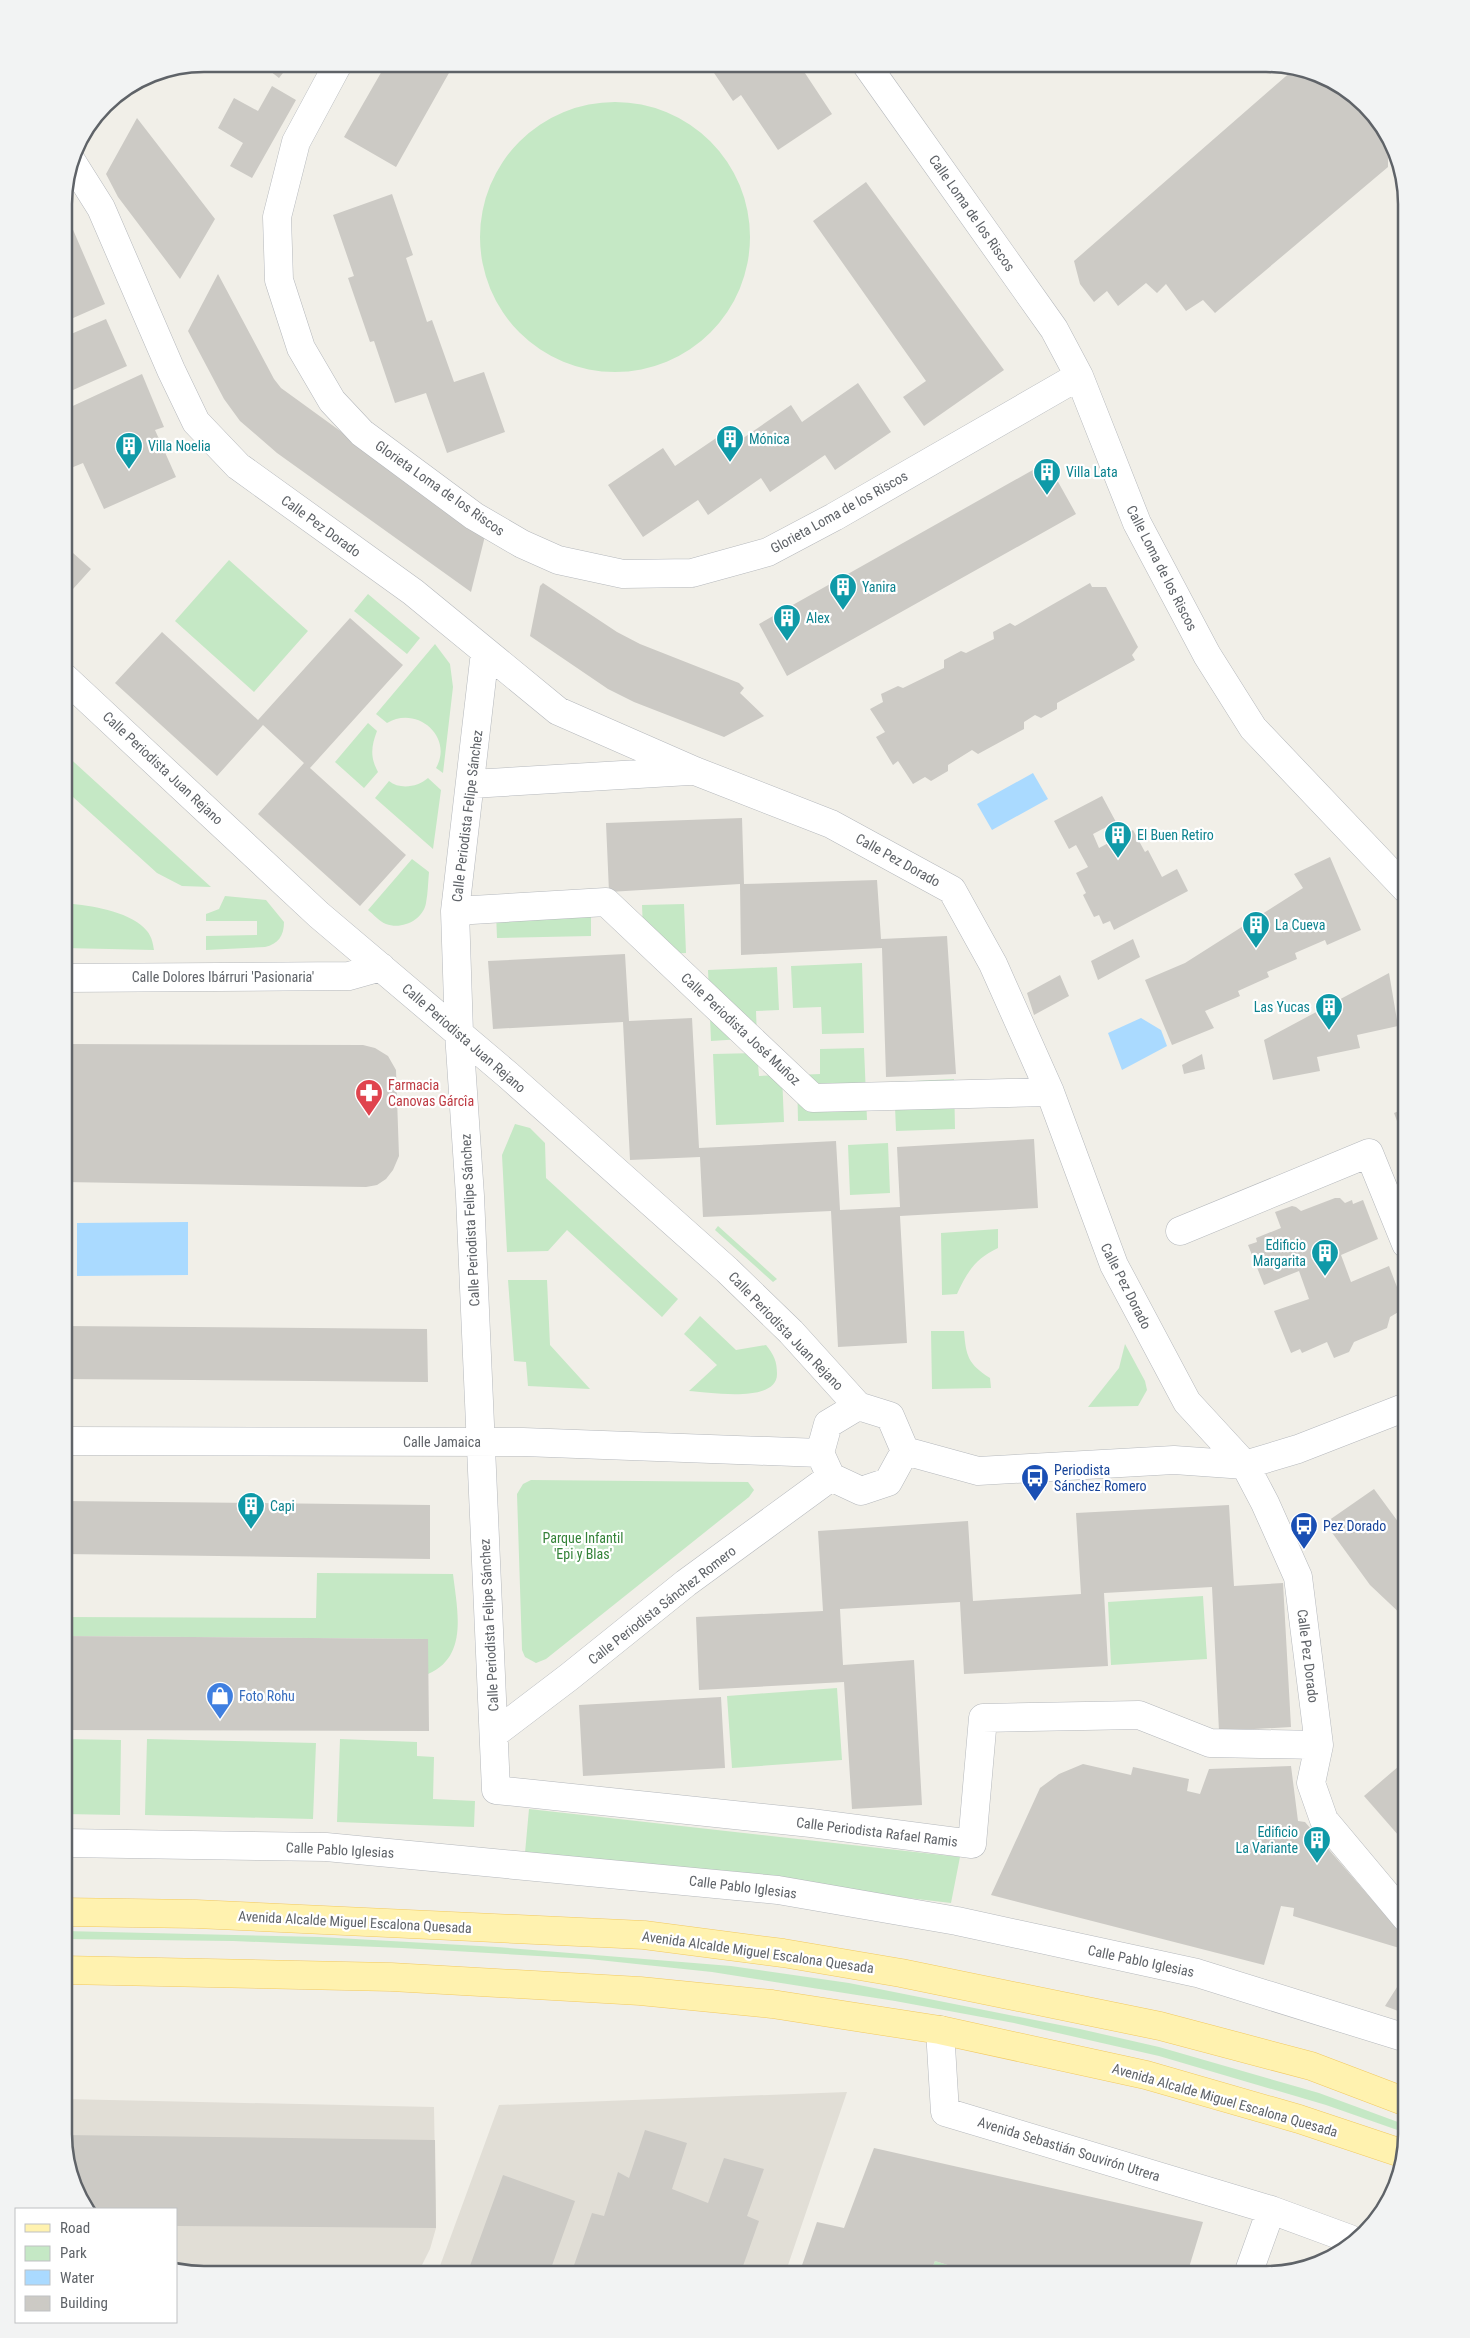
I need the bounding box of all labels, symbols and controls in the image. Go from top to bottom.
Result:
street label: Calle Loma de los Riscos [926,152,1018,274]
building icon: Mónica [715,424,745,463]
building icon: Villa Noelia [114,431,144,470]
place label: Mónica [749,431,790,447]
street label: Glorieta Loma de los Riscos [372,437,508,539]
place label: Villa Noelia [148,438,211,454]
building icon: Villa Lata [1032,457,1062,496]
place label: Villa Lata [1066,464,1118,480]
street label: Glorieta Loma de los Riscos [768,468,910,556]
street label: Calle Pez Dorado [278,492,364,560]
street label: Calle Loma de los Riscos [1123,503,1201,633]
building icon: Yanira [828,572,858,611]
place label: Yanira [862,579,896,595]
building icon: Alex [772,603,802,642]
place label: Alex [806,610,830,626]
street label: Calle Periodista Juan Rejano [100,708,226,828]
street label: Calle Periodista Felipe Sánchez [449,729,485,903]
building icon: El Buen Retiro [1103,820,1133,859]
place label: El Buen Retiro [1137,827,1214,843]
street label: Calle Pez Dorado [853,830,943,890]
building icon: La Cueva [1241,910,1271,949]
place label: La Cueva [1275,917,1325,933]
street label: Calle Dolores Ibárruri 'Pasionaria' [132,969,314,985]
street label: Calle Periodista José Muñoz [678,969,804,1089]
street label: Calle Periodista Juan Rejano [399,980,529,1096]
building icon: Las Yucas [1314,992,1344,1031]
place label: Las Yucas [1254,999,1310,1015]
place label: Farmacia Canovas Gárcîa [388,1077,474,1109]
pharmacy icon: Farmacia Canovas Gárcîa [354,1078,384,1117]
street label: Calle Periodista Felipe Sánchez [457,1133,483,1307]
place label: Edificio Margarita [1253,1237,1306,1269]
building icon: Edificio Margarita [1310,1238,1340,1277]
street label: Calle Pez Dorado [1098,1240,1154,1332]
street label: Calle Periodista Juan Rejano [725,1269,847,1393]
street label: Calle Jamaica [403,1434,481,1450]
place label: Periodista Sánchez Romero [1054,1462,1147,1494]
bus stop icon: Periodista Sánchez Romero [1020,1463,1050,1502]
building icon: Capi [236,1491,266,1530]
place label: Capi [270,1498,295,1514]
bus stop icon: Pez Dorado [1289,1511,1319,1550]
place label: Pez Dorado [1323,1518,1386,1534]
park label: Parque Infantil 'Epi y Blas' [543,1530,623,1562]
street label: Calle Periodista Felipe Sánchez [476,1538,502,1712]
street label: Calle Periodista Sánchez Romero [585,1542,739,1668]
street label: Calle Pez Dorado [1294,1608,1322,1704]
shop icon: Foto Rohu [205,1681,235,1720]
place label: Foto Rohu [239,1688,295,1704]
street label: Calle Periodista Rafael Ramis [795,1814,959,1850]
place label: Edificio La Variante [1236,1824,1298,1856]
building icon: Edificio La Variante [1302,1825,1332,1864]
street label: Calle Pablo Iglesias [285,1839,395,1861]
street label: Calle Pablo Iglesias [688,1872,798,1902]
street label: Avenida Alcalde Miguel Escalona Quesada [238,1908,472,1936]
street label: Avenida Alcalde Miguel Escalona Quesada [641,1928,875,1976]
street label: Calle Pablo Iglesias [1086,1942,1196,1980]
street label: Avenida Alcalde Miguel Escalona Quesada [1110,2060,1340,2140]
street label: Avenida Sebastián Souvirón Utrera [976,2114,1162,2184]
legend [15,2208,178,2323]
text: Road [60,2219,90,2237]
text: Park [60,2244,87,2262]
text: Water [60,2269,95,2287]
text: Building [60,2294,108,2312]

